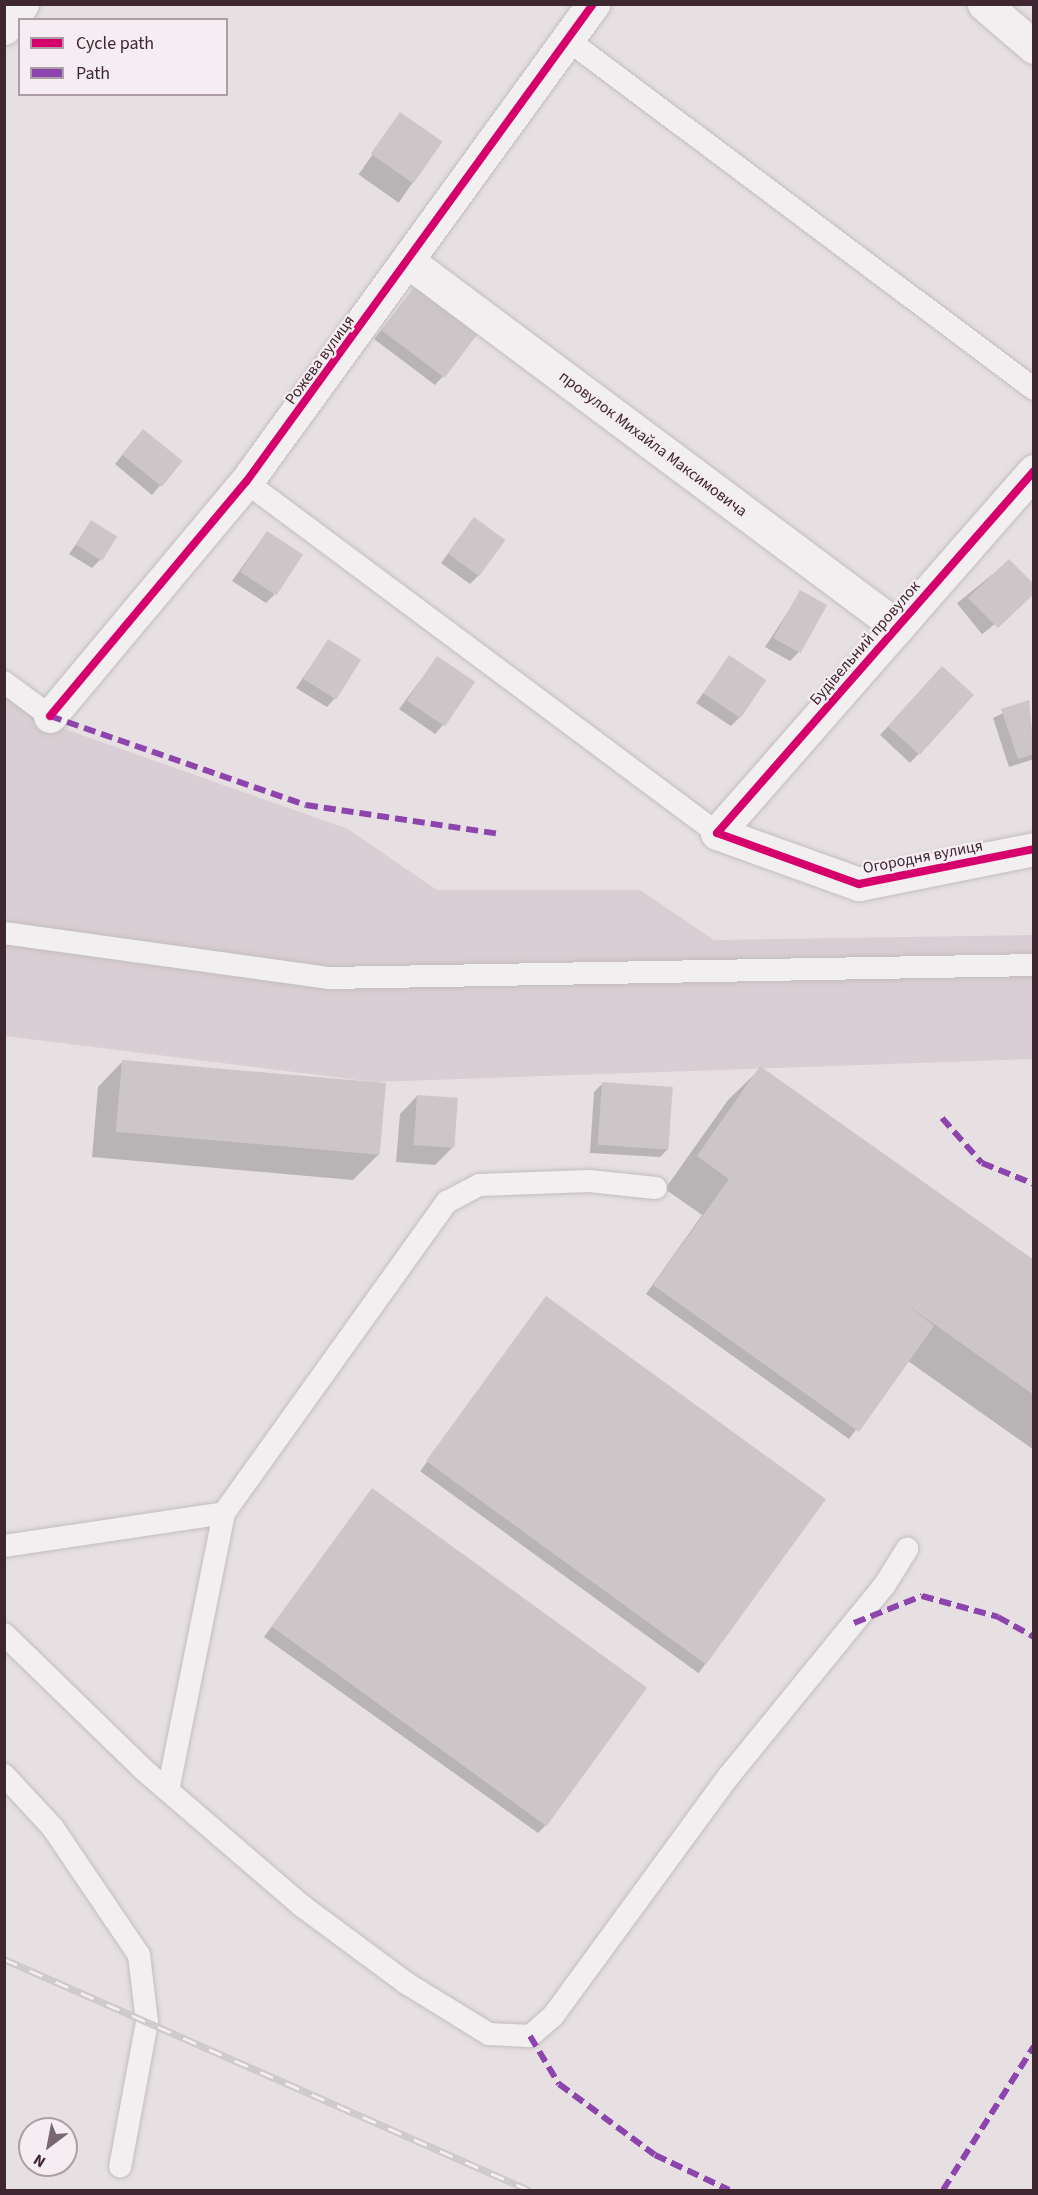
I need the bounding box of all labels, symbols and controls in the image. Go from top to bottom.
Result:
legend [18,18,228,96]
text: Cycle path [76,31,154,56]
text: Path [76,61,110,86]
street label: Рожева вулиця [281,312,359,408]
street label: провулок Михайла Максимовича [555,367,751,521]
street label: Будівельний провулок [806,577,924,709]
street label: Огородня вулиця [861,836,985,878]
north arrow [18,2117,78,2177]
text: N [29,2148,50,2173]

